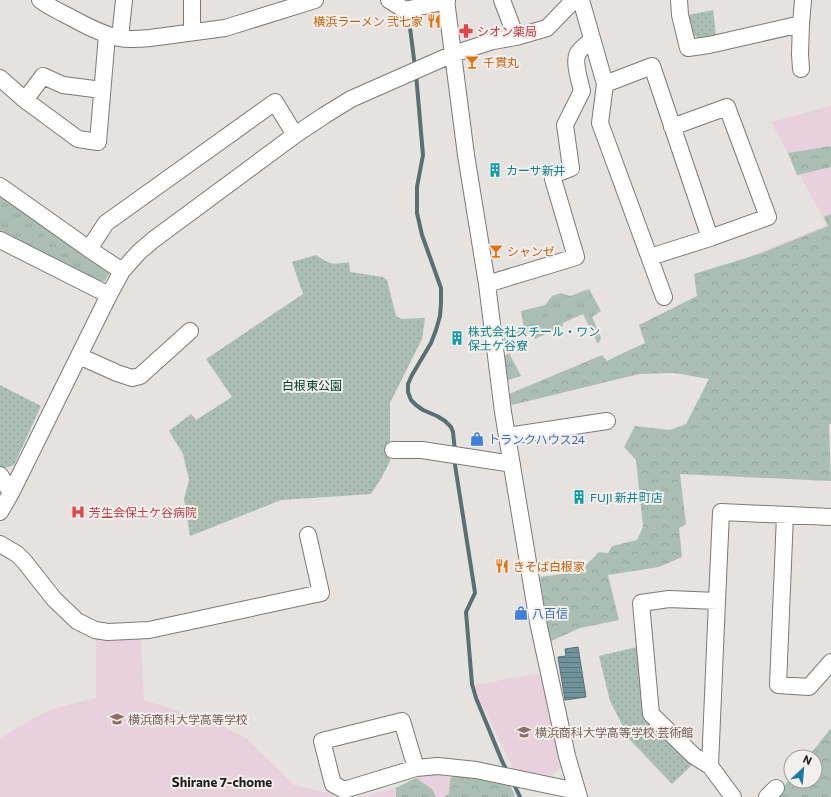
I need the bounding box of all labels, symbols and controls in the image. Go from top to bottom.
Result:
restaurant icon: 横浜ラーメン 弐七家 [426,13,442,29]
place label: 横浜ラーメン 弐七家 [313,14,423,28]
pharmacy icon: シオン薬局 [458,23,474,39]
place label: シオン薬局 [477,24,537,38]
bar icon: 千貫丸 [464,54,480,70]
place label: 千貫丸 [483,55,519,69]
building icon: カーサ新井 [487,162,503,178]
place label: カーサ新井 [506,163,566,177]
bar icon: シャンゼ [488,243,504,259]
place label: シャンゼ [507,244,555,258]
place label: 株式会社スチール・ワン 保土ケ谷寮 [468,324,600,352]
building icon: 株式会社スチール・ワン 保土ケ谷寮 [449,330,465,346]
park label: 白根東公園 [282,378,342,392]
shop icon: トランクハウス24 [469,431,485,447]
place label: トランクハウス24 [488,432,585,446]
building icon: FUJI 新井町店 [571,489,587,505]
place label: FUJI 新井町店 [590,490,663,505]
hospital icon: 芳生会保土ケ谷病院 [70,504,86,520]
place label: 芳生会保土ケ谷病院 [89,505,197,519]
restaurant icon: きそば白根家 [494,558,510,574]
place label: きそば白根家 [513,559,585,573]
shop icon: 八百信 [513,605,529,621]
place label: 八百信 [532,606,568,620]
school or university icon: 横浜商科大学高等学校 [109,711,125,727]
place label: 横浜商科大学高等学校 [128,712,248,726]
school or university icon: 横浜商科大学高等学校 芸術館 [516,724,532,740]
place label: 横浜商科大学高等学校 芸術館 [535,725,693,739]
north arrow [783,749,823,789]
text: N [801,752,814,767]
district label: Shirane 7-chome [172,774,272,790]

